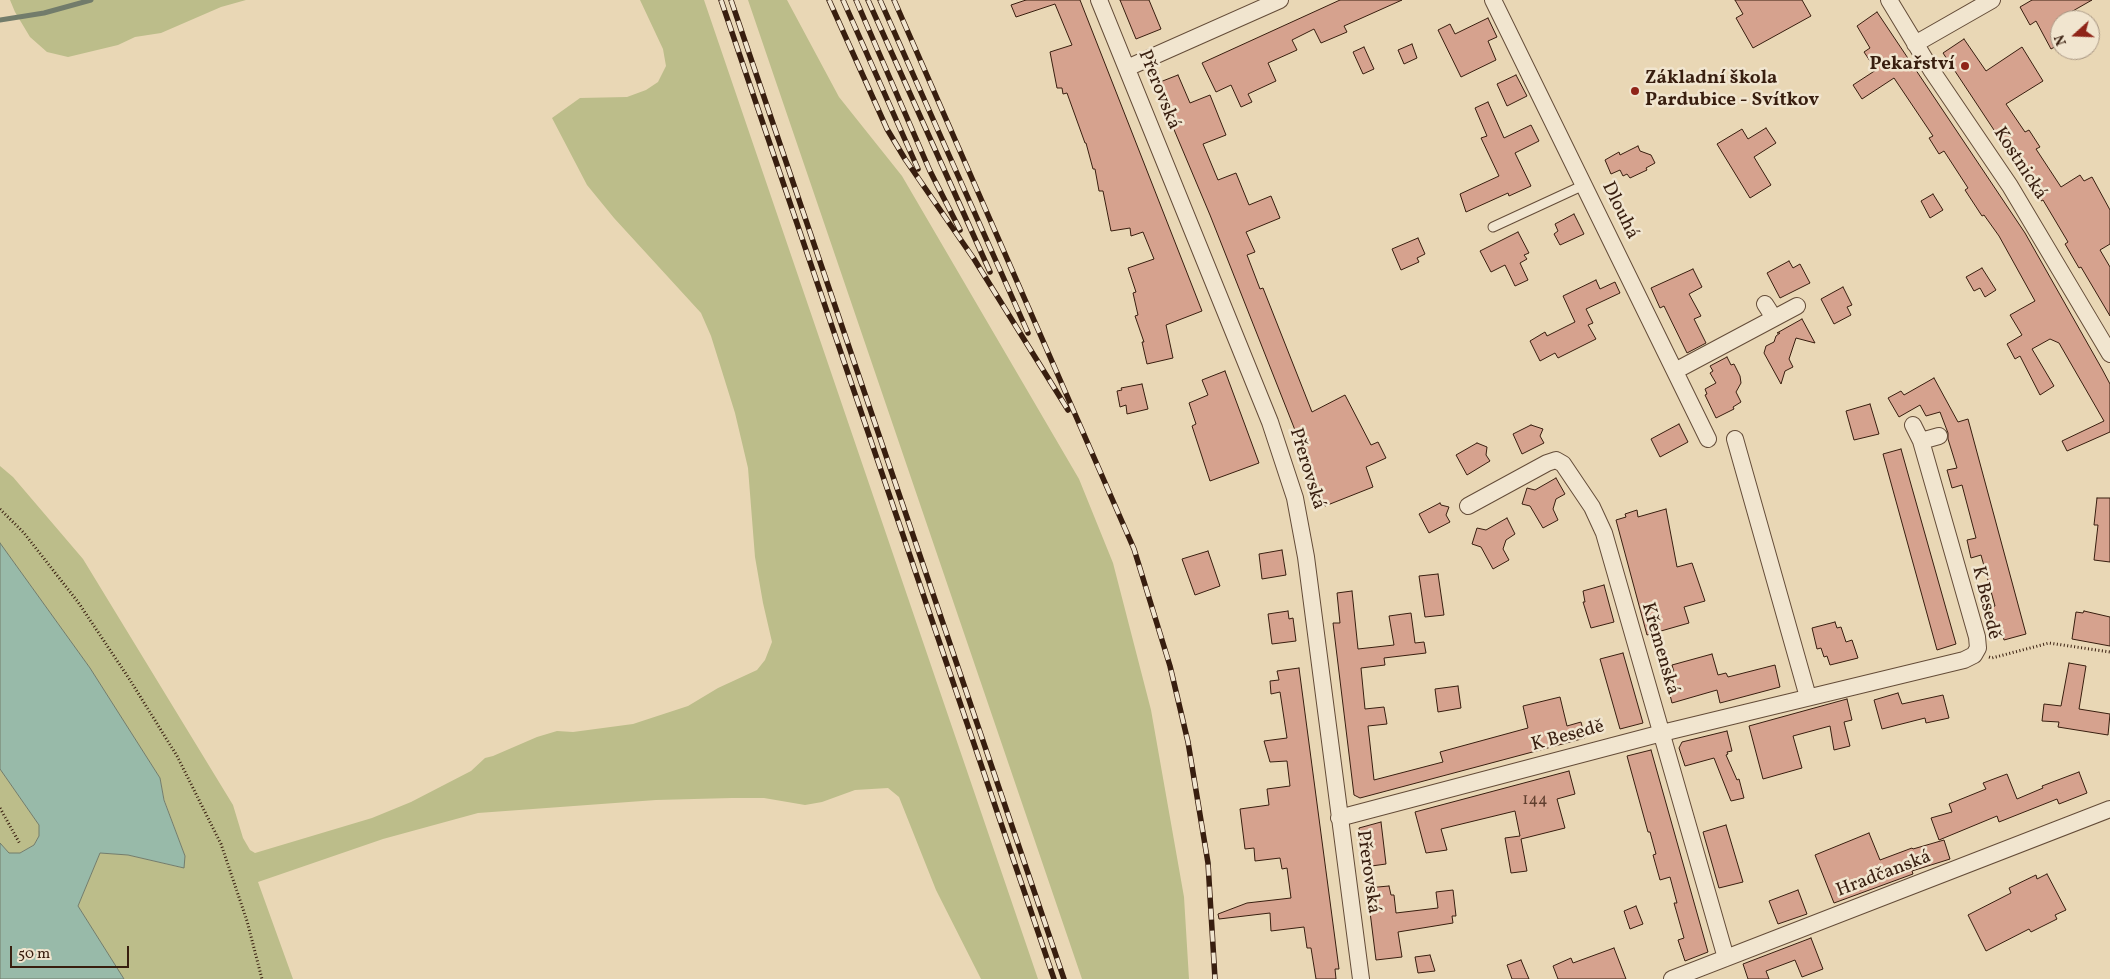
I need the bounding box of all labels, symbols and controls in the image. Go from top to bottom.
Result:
north arrow [2050,10,2100,60]
text: N [2051,32,2072,48]
street label: Přerovská [1132,47,1184,133]
place label: Pekařství [1870,55,1955,77]
marker: Pekařství [1959,60,1971,72]
place label: Základní škola Pardubice - Svítkov [1645,69,1819,113]
marker: Základní škola Pardubice - Svítkov [1629,85,1641,97]
street label: Kostnická [1987,123,2051,205]
street label: Dlouhá [1595,179,1643,243]
street label: Přerovská [1283,426,1329,512]
street label: K Besedě [1966,564,2004,642]
street label: Křemenská [1635,600,1683,698]
street label: K Besedě [1529,716,1607,758]
house number: 144 [1522,791,1548,811]
street label: Přerovská [1350,829,1384,915]
street label: Hradčanská [1833,846,1935,904]
scale bar [12,936,131,968]
text: 50 m [18,944,50,965]

